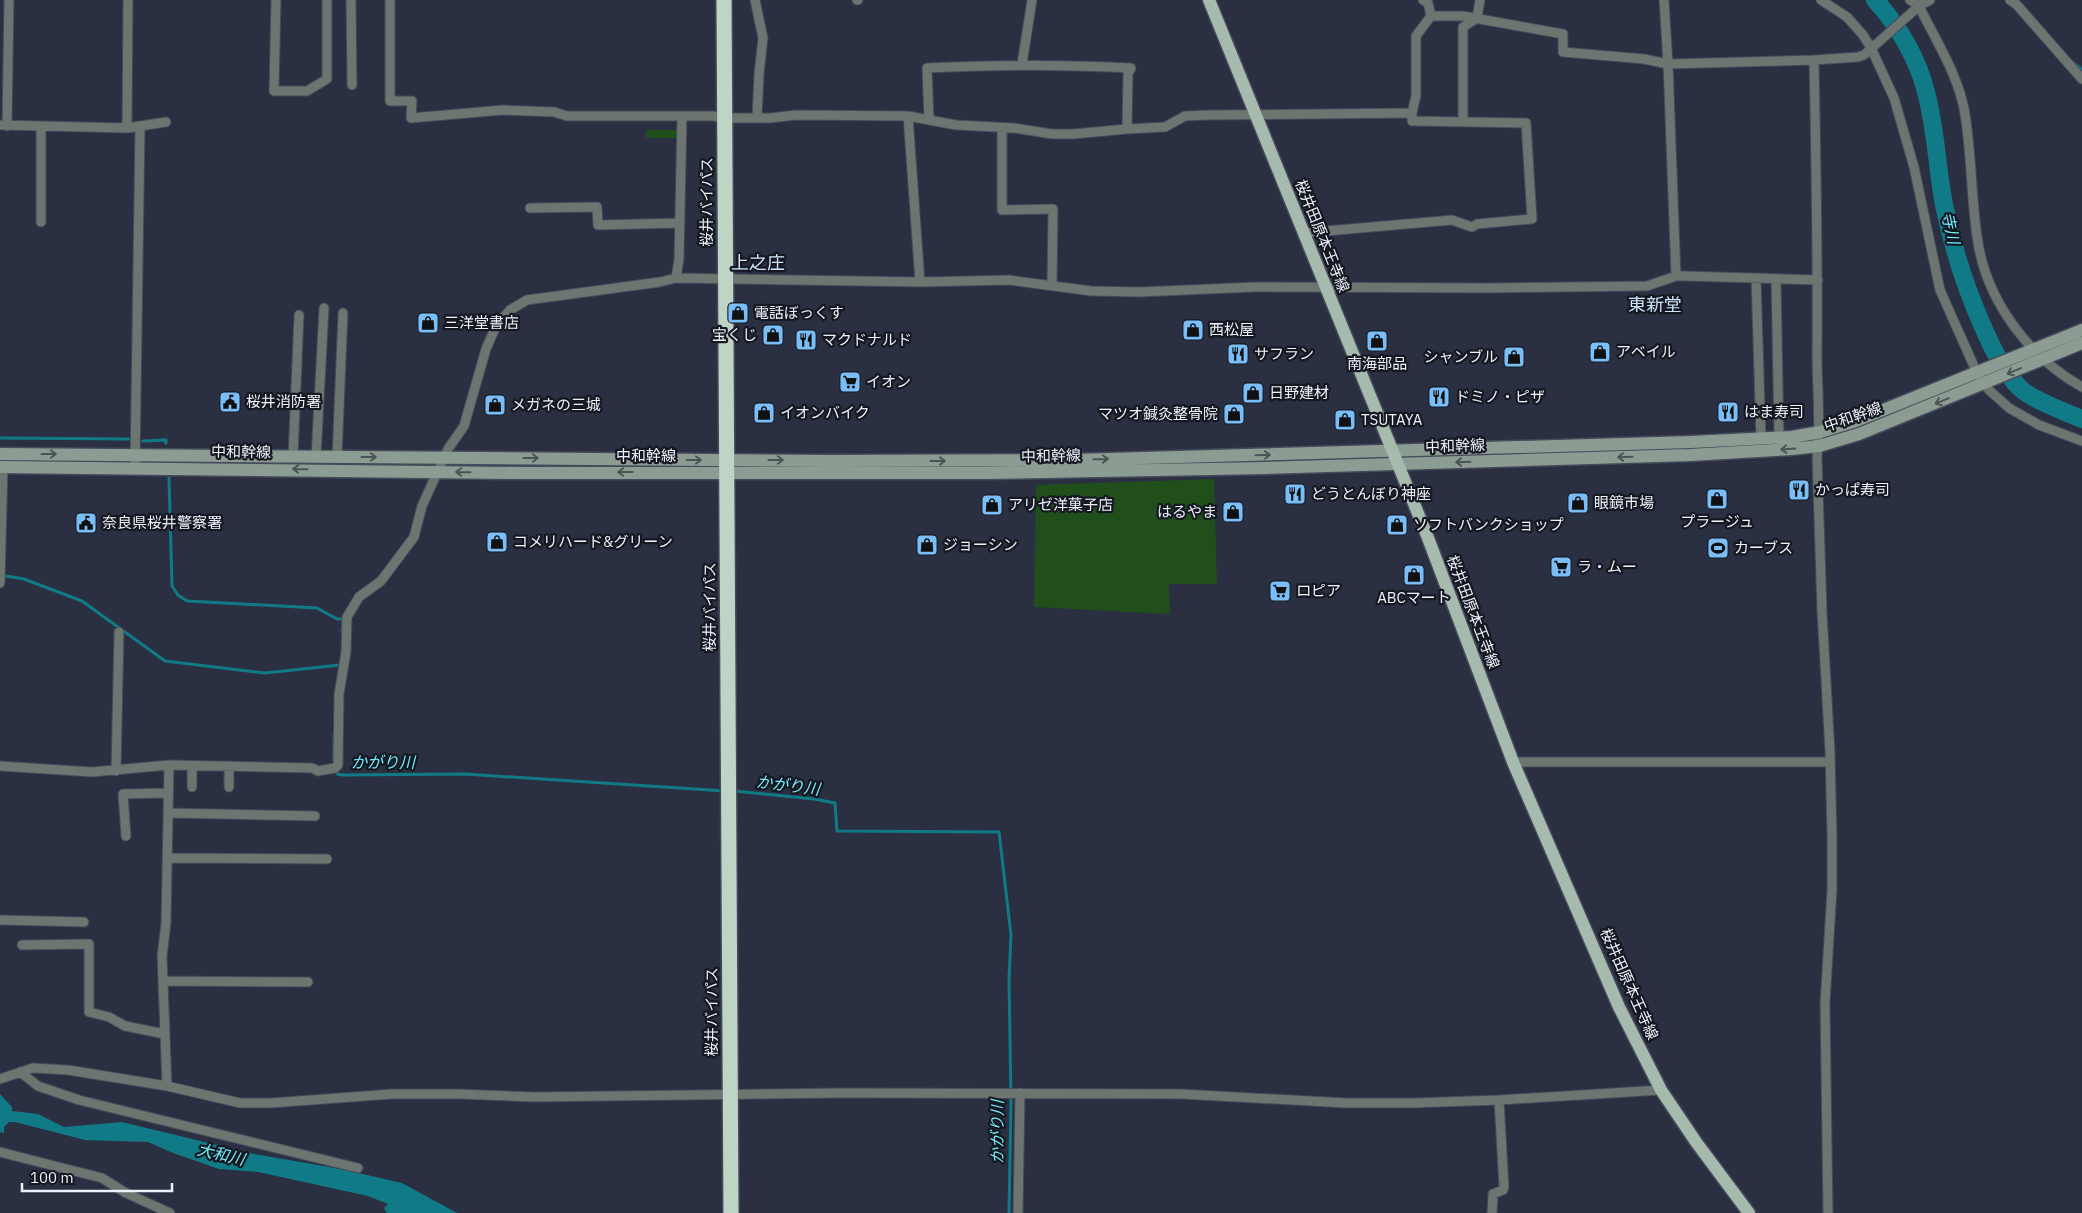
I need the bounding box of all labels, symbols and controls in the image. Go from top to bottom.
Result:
street label: 桜井バイパス [697,157,716,247]
street label: 桜井田原本王寺線 [1291,177,1354,295]
water label: 寺川 [1938,210,1965,248]
district label: 上之庄 [731,251,785,274]
district label: 東新堂 [1628,293,1682,316]
shop icon: 電話ぼっくす [726,301,750,325]
place label: 電話ぼっくす [754,303,844,322]
shop icon: 三洋堂書店 [416,311,440,335]
place label: 三洋堂書店 [444,313,519,332]
shop icon: 西松屋 [1181,318,1205,342]
place label: 西松屋 [1209,320,1254,339]
shop icon: 宝くじ [761,323,785,347]
place label: 宝くじ [712,325,757,344]
restaurant icon: マクドナルド [794,328,818,352]
shop icon: 南海部品 [1365,329,1389,353]
place label: マクドナルド [822,330,912,349]
shop icon: アベイル [1588,340,1612,364]
restaurant icon: サフラン [1226,342,1250,366]
place label: アベイル [1616,342,1676,361]
place label: サフラン [1254,344,1314,363]
shop icon: シャンブル [1502,345,1526,369]
place label: シャンブル [1423,347,1498,366]
place label: 南海部品 [1347,354,1407,373]
one-way arrow [2007,367,2022,377]
supermarket icon: イオン [838,370,862,394]
place label: イオン [866,372,911,391]
shop icon: 日野建材 [1241,381,1265,405]
place label: 日野建材 [1269,383,1329,402]
restaurant icon: ドミノ・ピザ [1427,385,1451,409]
place label: ドミノ・ピザ [1455,387,1545,406]
public building icon: 桜井消防署 [218,390,242,414]
place label: 桜井消防署 [246,392,321,411]
shop icon: メガネの三城 [483,393,507,417]
place label: メガネの三城 [511,395,601,414]
one-way arrow [1935,396,1950,406]
street label: 中和幹線 [1821,398,1884,435]
restaurant icon: はま寿司 [1716,400,1740,424]
shop icon: イオンバイク [752,401,776,425]
shop icon: マツオ鍼灸整骨院 [1222,402,1246,426]
place label: はま寿司 [1744,402,1804,421]
place label: イオンバイク [780,403,870,422]
place label: マツオ鍼灸整骨院 [1098,404,1218,423]
shop icon: TSUTAYA [1333,408,1357,432]
place label: TSUTAYA [1361,410,1423,429]
street label: 中和幹線 [1425,435,1485,456]
street label: 中和幹線 [211,441,271,462]
street label: 中和幹線 [1021,445,1081,466]
one-way arrow [1780,445,1796,454]
street label: 中和幹線 [616,446,676,465]
one-way arrow [40,449,56,459]
one-way arrow [1255,451,1271,460]
one-way arrow [360,452,376,462]
one-way arrow [1618,452,1634,462]
one-way arrow [522,453,539,463]
one-way arrow [685,455,701,465]
one-way arrow [1092,455,1108,464]
one-way arrow [767,456,783,465]
one-way arrow [930,456,946,466]
one-way arrow [1455,457,1472,467]
one-way arrow [292,464,308,474]
one-way arrow [455,467,471,477]
one-way arrow [617,467,634,477]
restaurant icon: かっぱ寿司 [1787,478,1811,502]
place label: かっぱ寿司 [1815,480,1890,499]
restaurant icon: どうとんぼり神座 [1283,482,1307,506]
place label: どうとんぼり神座 [1311,484,1431,503]
shop icon: プラージュ [1705,487,1729,511]
shop icon: 眼鏡市場 [1566,491,1590,515]
shop icon: アリゼ洋菓子店 [980,493,1004,517]
place label: 眼鏡市場 [1594,493,1654,512]
place label: アリゼ洋菓子店 [1008,495,1113,514]
shop icon: はるやま [1221,500,1245,524]
place label: はるやま [1157,502,1217,521]
public building icon: 奈良県桜井警察署 [74,511,98,535]
place label: プラージュ [1680,512,1754,531]
place label: 奈良県桜井警察署 [102,513,222,532]
shop icon: ソフトバンクショップ [1385,513,1409,537]
place label: ソフトバンクショップ [1413,515,1564,534]
shop icon: コメリハード&グリーン [485,530,509,554]
place label: コメリハード&グリーン [513,532,673,551]
shop icon: ジョーシン [915,533,939,557]
place label: ジョーシン [943,535,1018,554]
sports icon: カーブス [1706,536,1730,560]
place label: カーブス [1734,538,1793,557]
street label: 桜井田原本王寺線 [1443,552,1504,671]
supermarket icon: ラ・ムー [1549,555,1573,579]
place label: ラ・ムー [1577,557,1637,576]
street label: 桜井バイパス [700,562,719,652]
shop icon: ABCマート [1402,563,1426,587]
supermarket icon: ロピア [1268,579,1292,603]
place label: ロピア [1296,581,1341,600]
place label: ABCマート [1377,588,1451,607]
water label: かがり川 [351,752,417,772]
water label: かがり川 [755,771,823,799]
street label: 桜井田原本王寺線 [1596,925,1663,1042]
street label: 桜井バイパス [702,967,721,1057]
water label: かがり川 [987,1098,1007,1164]
water label: 大和川 [195,1139,249,1170]
scale bar [22,1160,172,1192]
text: 100 m [30,1168,74,1187]

